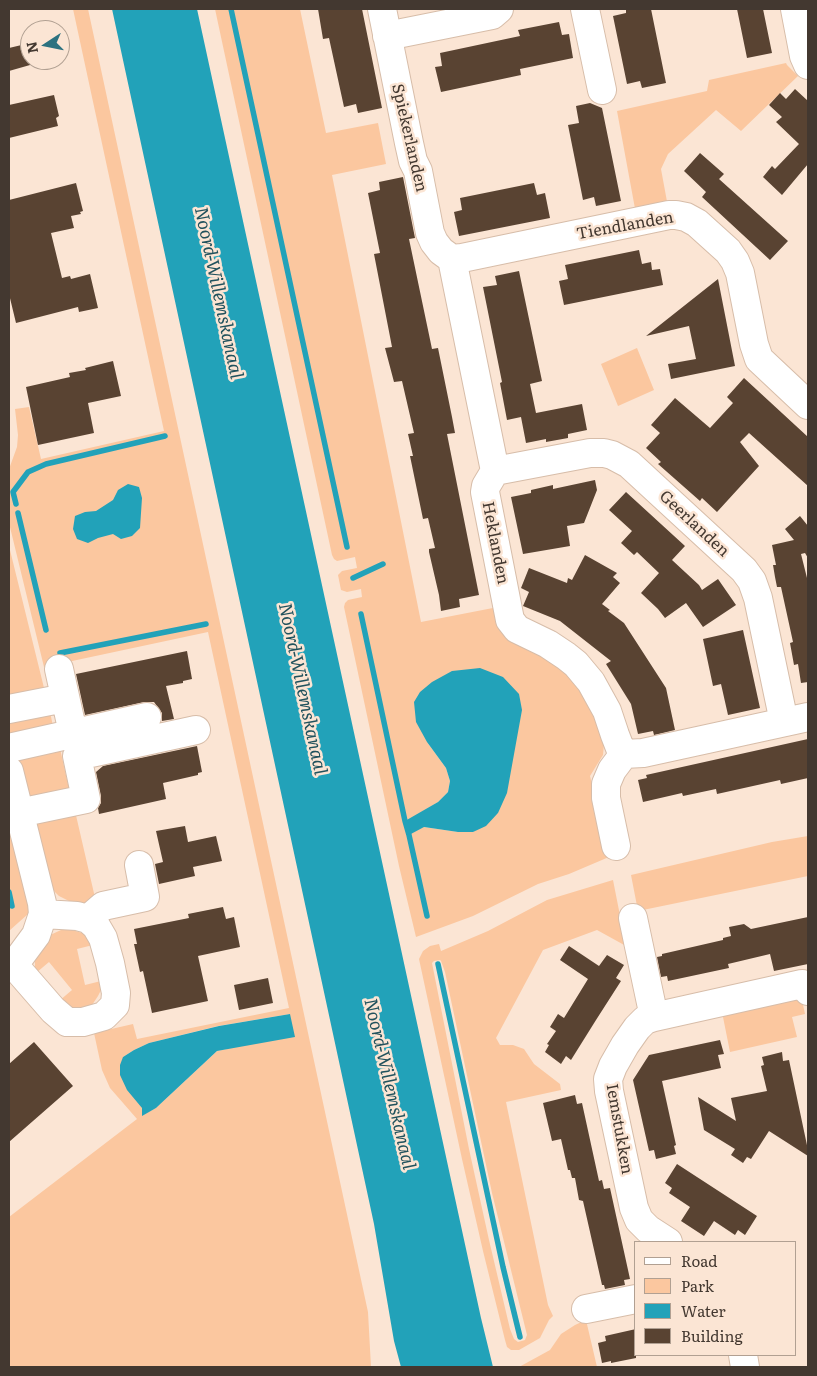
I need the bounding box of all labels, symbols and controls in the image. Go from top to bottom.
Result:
north arrow [20,20,70,70]
text: N [20,40,42,55]
street label: Spiekerlanden [387,82,431,194]
water label: Noord-Willemskanaal [189,205,247,381]
street label: Tiendlanden [575,208,675,244]
street label: Geerlanden [655,487,733,561]
street label: Heklanden [478,500,512,586]
water label: Noord-Willemskanaal [273,601,331,777]
water label: Noord-Willemskanaal [359,996,419,1172]
street label: Iemstukken [602,1082,636,1176]
legend [634,1241,797,1356]
text: Road [681,1249,717,1272]
text: Park [681,1274,714,1297]
text: Water [681,1299,726,1322]
text: Building [681,1324,743,1347]

